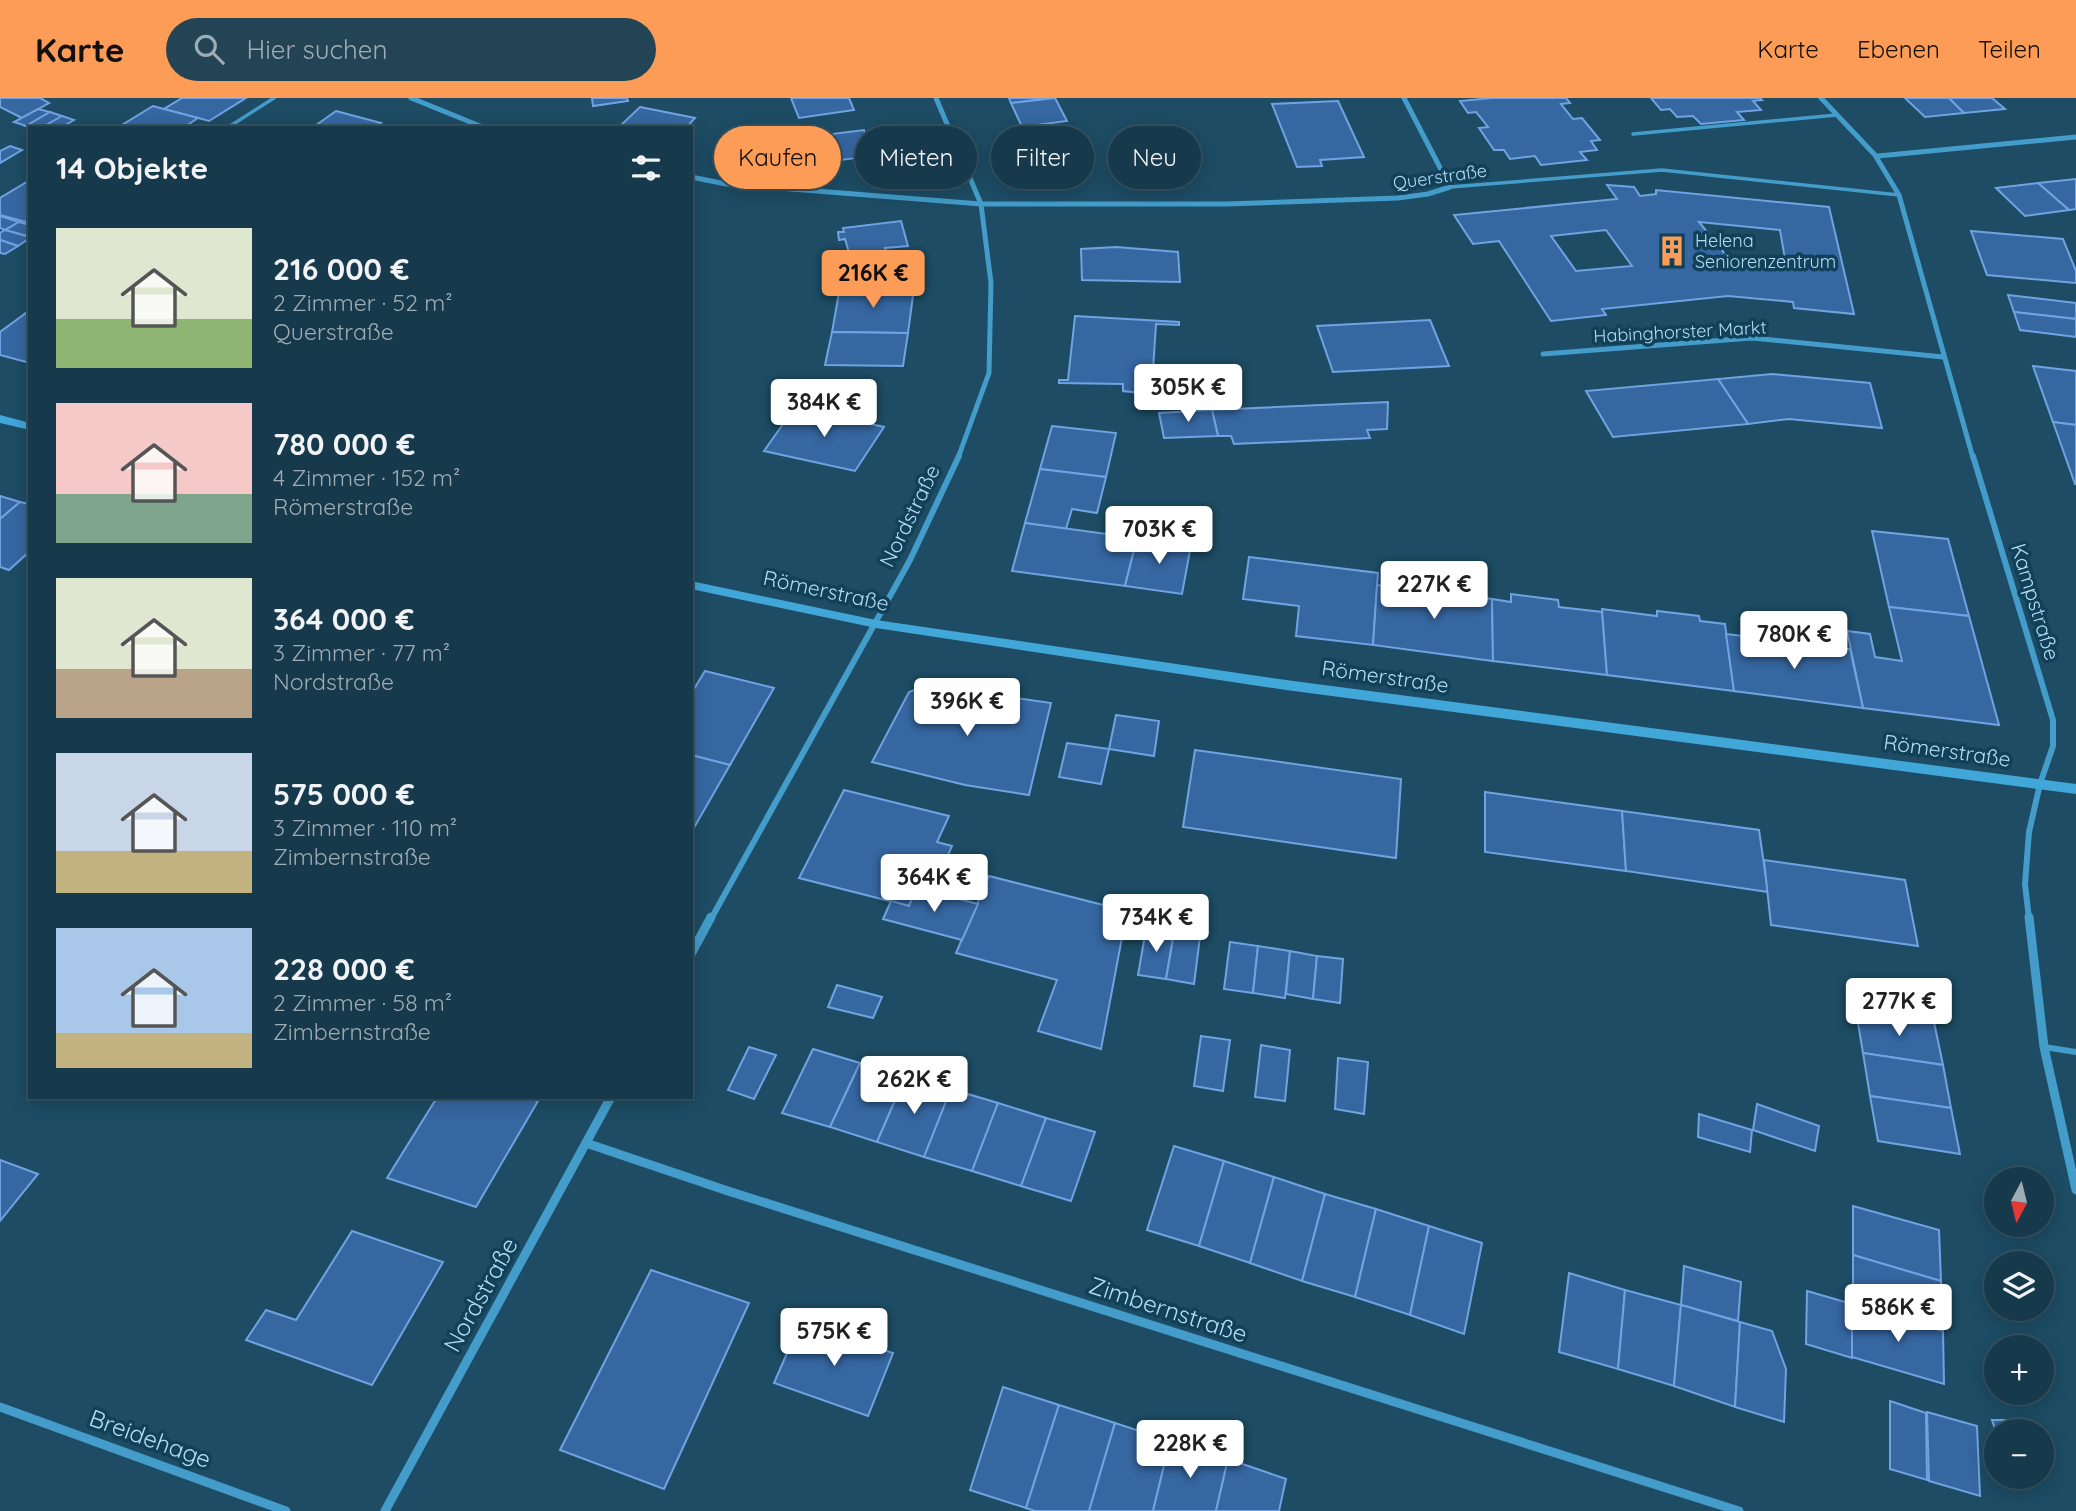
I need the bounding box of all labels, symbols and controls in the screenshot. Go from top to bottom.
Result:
search box [166,18,656,81]
text: Karte [35,29,124,70]
icon: search [190,30,228,68]
text: Hier suchen [246,33,388,66]
text: Karte [1757,34,1819,64]
text: Ebenen [1857,34,1940,64]
text: Teilen [1978,34,2041,64]
chip: Kaufen [714,126,841,189]
chip: Mieten [855,126,977,189]
chip: Filter [991,126,1094,189]
chip: Neu [1108,126,1201,189]
text: 14 Objekte [56,149,208,187]
icon: filters [627,149,665,187]
street label: Querstraße [1392,159,1488,194]
place label: Helena Seniorenzentrum [1695,229,1836,273]
building icon: Helena Seniorenzentrum [1655,234,1689,268]
text: 216 000 € [273,250,409,288]
pin: 216K € [816,250,930,310]
icon: home [112,256,196,340]
text: 216K € [838,258,908,287]
text: 2 Zimmer · 52 m² [273,288,452,317]
street label: Habinghorster Markt [1593,315,1767,348]
text: Querstraße [273,317,394,346]
pin: 305K € [1131,364,1245,424]
text: 305K € [1150,372,1226,401]
pin: 384K € [767,380,881,439]
text: 384K € [787,387,861,416]
text: 780 000 € [273,425,415,463]
icon: home [112,431,196,515]
street label: Nordstraße [873,460,945,571]
text: 4 Zimmer · 152 m² [273,463,460,492]
text: Römerstraße [273,492,413,521]
pin: 703K € [1102,506,1216,566]
text: 703K € [1121,514,1197,543]
street label: Kampstraße [2006,540,2066,663]
pin: 227K € [1377,561,1491,621]
street label: Römerstraße [761,564,892,616]
text: 227K € [1397,569,1471,598]
text: 364 000 € [273,600,414,638]
icon: home [112,606,196,690]
pin: 780K € [1737,612,1851,671]
text: 780K € [1756,619,1832,648]
text: 3 Zimmer · 77 m² [273,638,450,667]
street label: Römerstraße [1320,654,1450,698]
text: Nordstraße [273,667,394,696]
pin: 396K € [910,678,1024,738]
text: 396K € [930,686,1004,715]
street label: Römerstraße [1882,728,2012,772]
text: 575 000 € [273,775,415,813]
icon: home [112,781,196,865]
text: 3 Zimmer · 110 m² [273,813,457,842]
text: Zimbernstraße [273,842,431,871]
pin: 364K € [877,854,991,914]
text: 364K € [897,862,971,891]
pin: 734K € [1099,894,1213,954]
text: 734K € [1119,902,1193,931]
text: 228 000 € [273,950,414,988]
icon: home [112,956,196,1040]
pin: 277K € [1842,978,1956,1038]
text: 277K € [1862,986,1936,1015]
text: 2 Zimmer · 58 m² [273,988,452,1017]
text: Zimbernstraße [273,1017,431,1046]
pin: 262K € [857,1056,971,1116]
text: 262K € [877,1064,951,1093]
north arrow [1984,1167,2054,1237]
map controls [1984,1167,2054,1489]
street label: Nordstraße [436,1232,524,1357]
button: layers [1984,1251,2054,1321]
street label: Zimbernstraße [1085,1269,1251,1349]
pin: 586K € [1841,1284,1955,1344]
text: 586K € [1861,1292,1935,1321]
pin: 575K € [777,1308,891,1368]
text: 575K € [796,1316,872,1345]
button: + [1984,1335,2054,1405]
street label: Breidehage [85,1402,215,1474]
button: − [1984,1419,2054,1489]
pin: 228K € [1133,1420,1247,1480]
text: 228K € [1153,1428,1227,1457]

